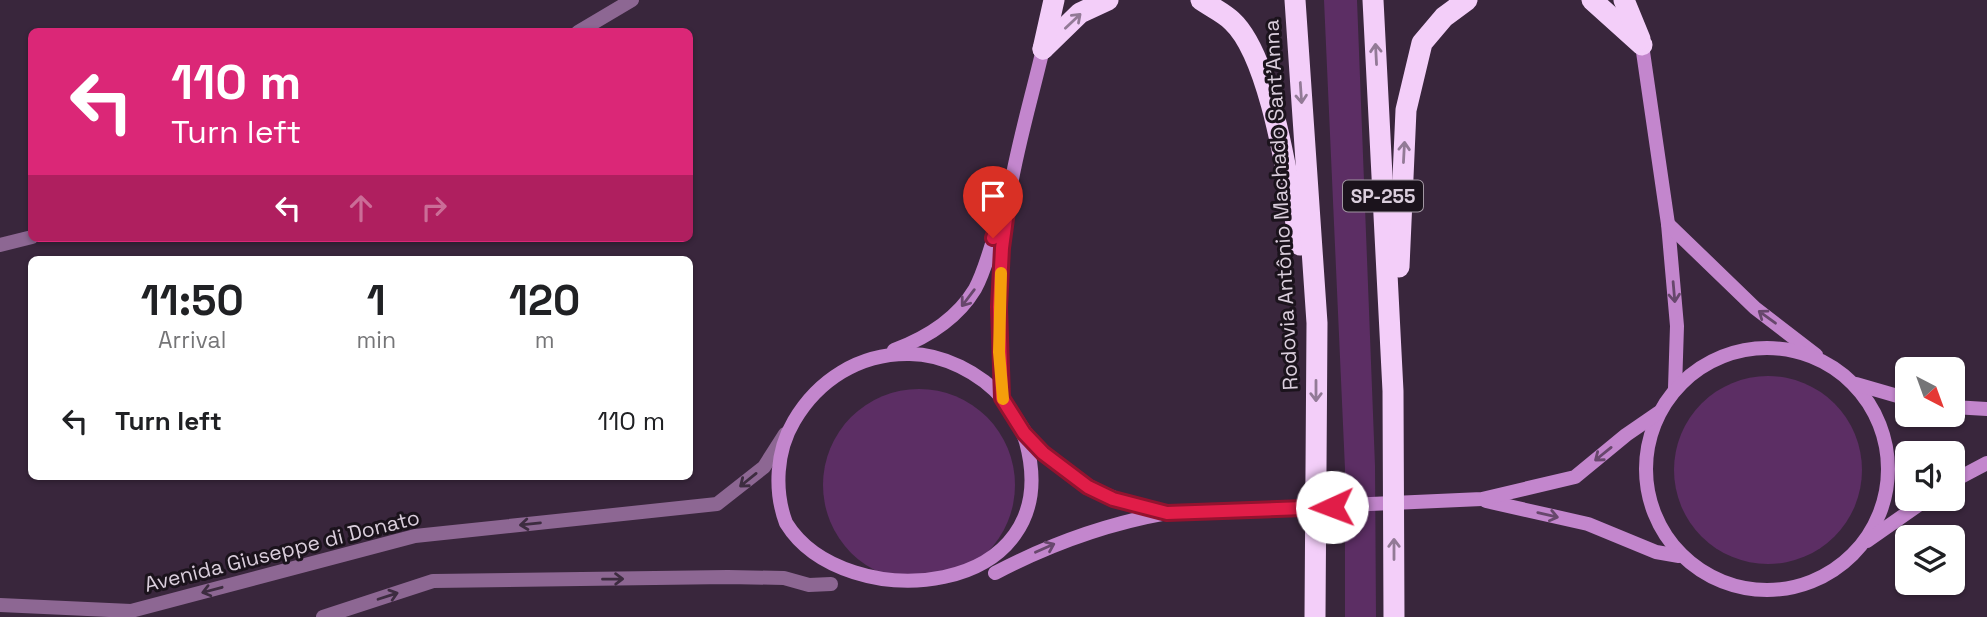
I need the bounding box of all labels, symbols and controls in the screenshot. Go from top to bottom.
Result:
one-way arrow [1064,12,1081,29]
street label: Rodovia Antônio Machado Sant'Anna [1257,19,1304,391]
one-way arrow [1370,43,1383,66]
text: 110 m [171,51,301,113]
icon: left [56,56,147,147]
one-way arrow [1295,81,1308,103]
text: Turn left [171,112,301,152]
one-way arrow [1398,141,1411,164]
pin [963,166,1023,238]
icon: arrive [974,177,1012,215]
road number: SP-255 [1343,180,1423,212]
icon: left [269,189,307,227]
icon: ahead [342,189,380,227]
icon: right [415,189,453,227]
text: 11:50 [141,274,244,327]
text: 1 [367,274,386,327]
text: 120 [509,274,580,327]
one-way arrow [1668,280,1681,303]
one-way arrow [960,288,975,307]
one-way arrow [1758,310,1777,324]
text: Arrival [158,325,226,355]
text: min [357,325,396,355]
text: m [535,325,554,355]
north arrow [1895,357,1965,427]
map controls [1895,357,1965,595]
one-way arrow [1309,379,1323,402]
icon: left [56,402,94,440]
text: Turn left [115,404,222,438]
text: 110 m [598,404,665,438]
button: sound [1895,441,1965,511]
one-way arrow [1594,446,1612,462]
position arrow [1295,470,1369,544]
one-way arrow [739,472,757,488]
street label: Avenida Giuseppe di Donato [141,503,422,598]
one-way arrow [1536,509,1559,522]
one-way arrow [519,518,542,531]
button: layers [1895,525,1965,595]
one-way arrow [1387,538,1401,561]
one-way arrow [1034,541,1056,554]
one-way arrow [601,572,624,586]
one-way arrow [201,584,224,597]
one-way arrow [376,589,398,601]

